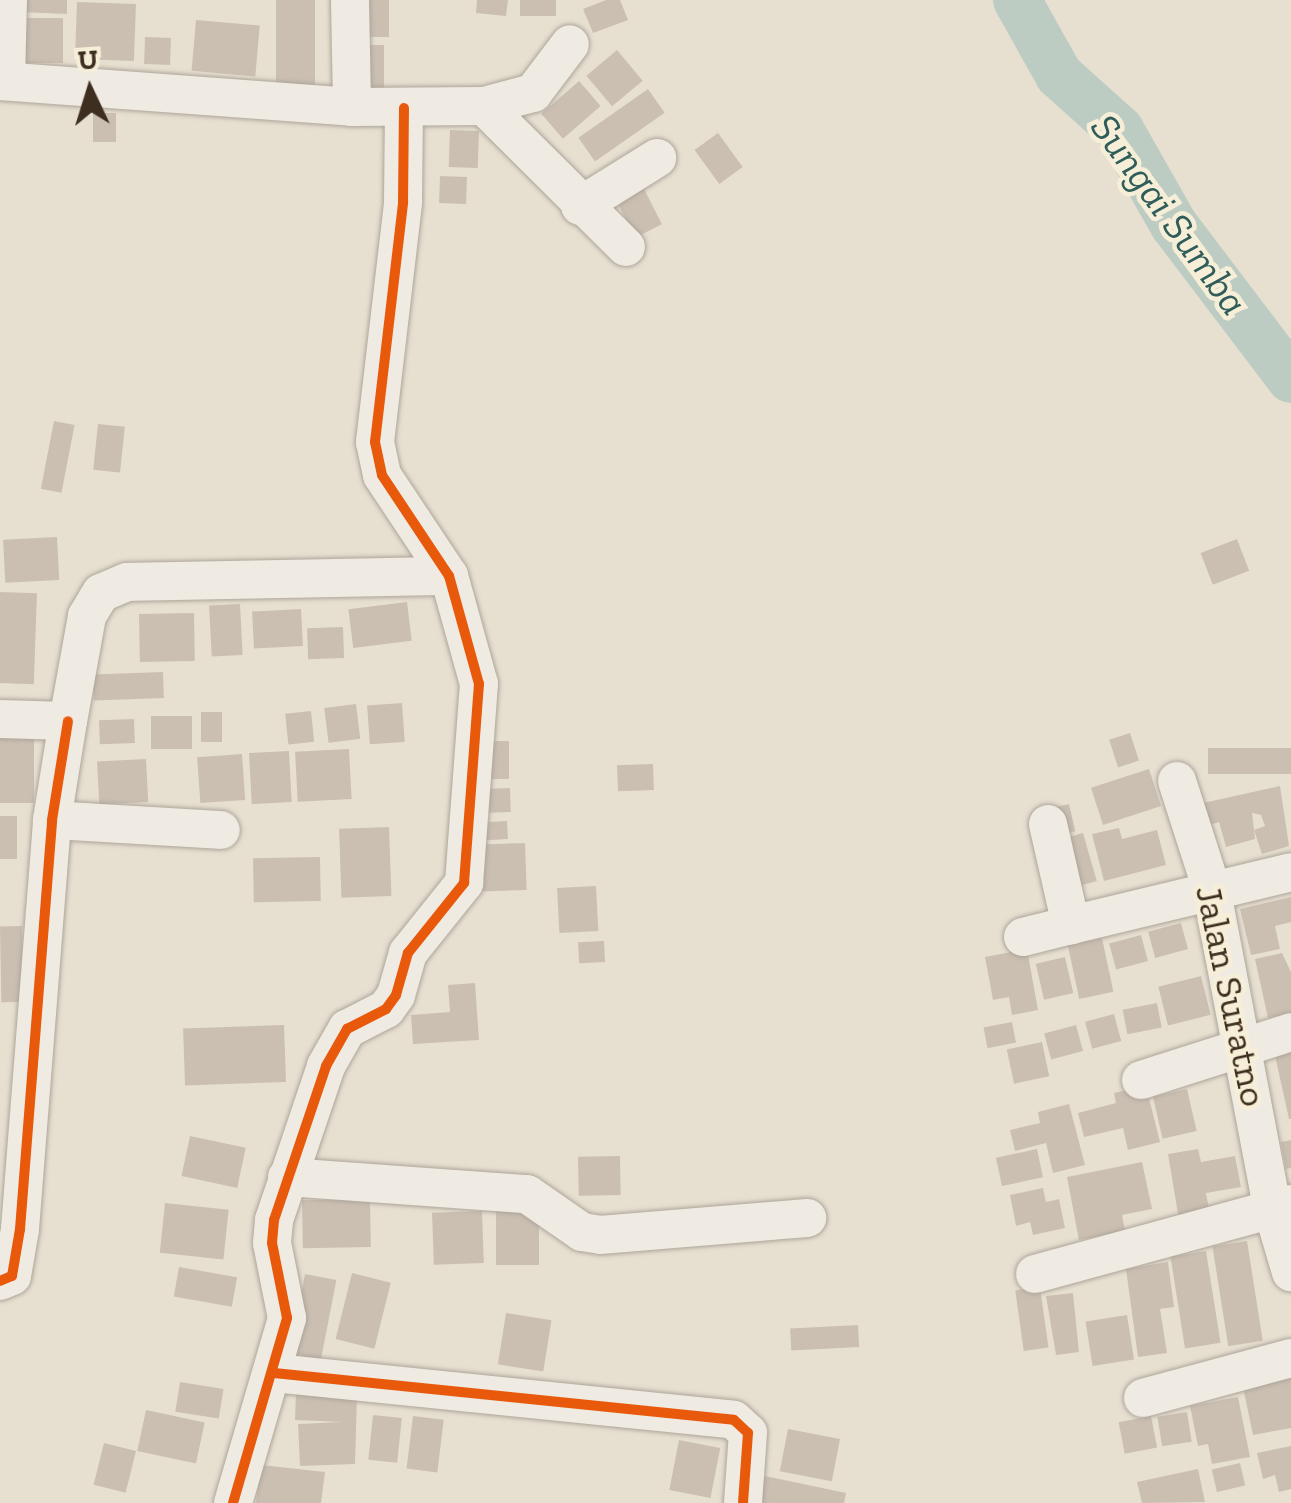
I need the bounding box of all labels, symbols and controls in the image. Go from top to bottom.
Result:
north arrow [40,40,140,140]
text: U [77,42,99,77]
water label: Sungai Sumba [1081,104,1259,324]
street label: Jalan Suratno [1185,881,1277,1111]

